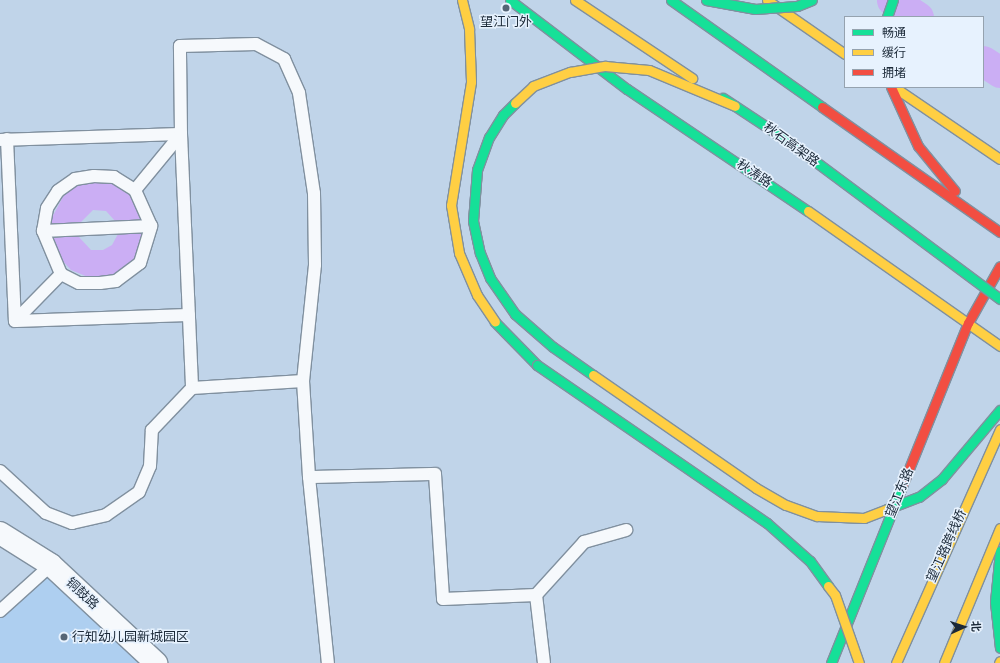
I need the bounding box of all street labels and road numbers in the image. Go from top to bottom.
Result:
street label: 秋石高架路 [760,120,822,170]
street label: 秋涛路 [733,157,775,191]
street label: 望江东路 [883,466,917,520]
street label: 望江路跨线桥 [924,507,970,585]
street label: 铜鼓路 [62,575,102,613]

